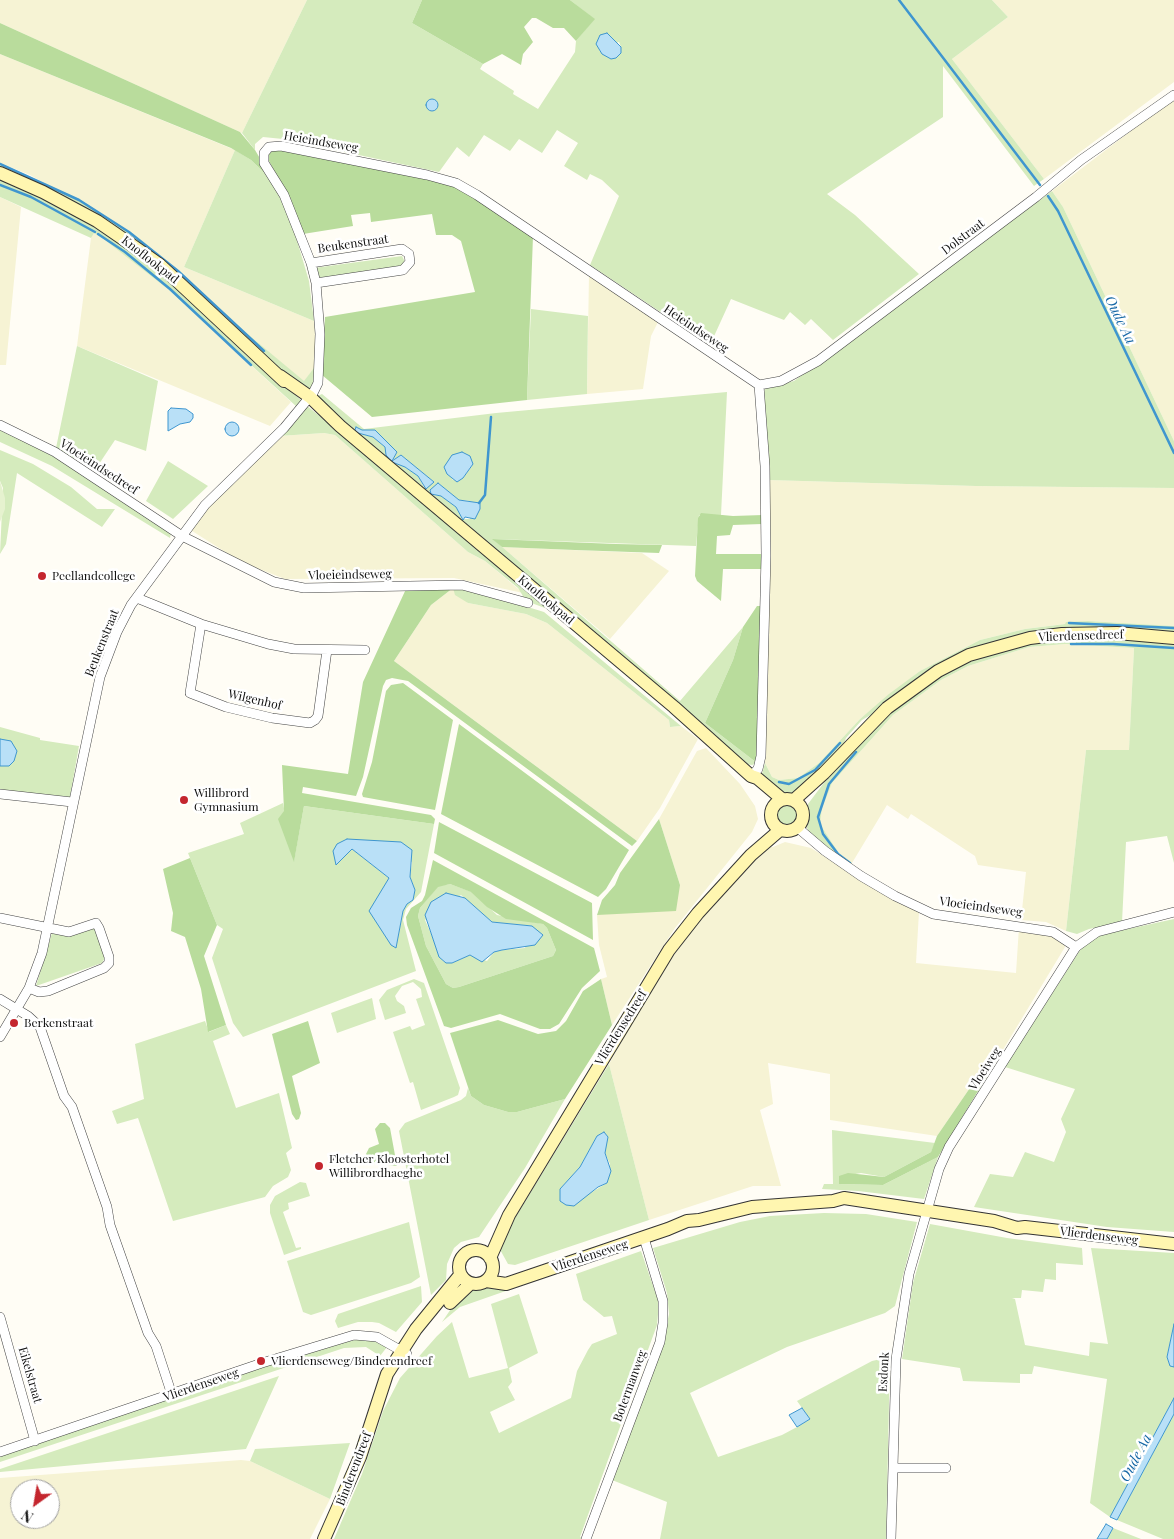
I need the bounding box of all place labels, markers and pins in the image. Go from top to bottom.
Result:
place label: Peellandcollege [52,569,135,583]
marker: Peellandcollege [36,570,48,582]
place label: Willibrord Gymnasium [194,786,259,814]
marker: Willibrord Gymnasium [178,794,190,806]
place label: Berkenstraat [24,1016,93,1030]
marker: Berkenstraat [8,1017,20,1029]
place label: Fletcher Kloosterhotel Willibrordhaeghe [329,1152,449,1180]
marker: Fletcher Kloosterhotel Willibrordhaeghe [313,1160,325,1172]
place label: Vlierdenseweg/Binderendreef [271,1354,432,1368]
marker: Vlierdenseweg/Binderendreef [255,1355,267,1367]

